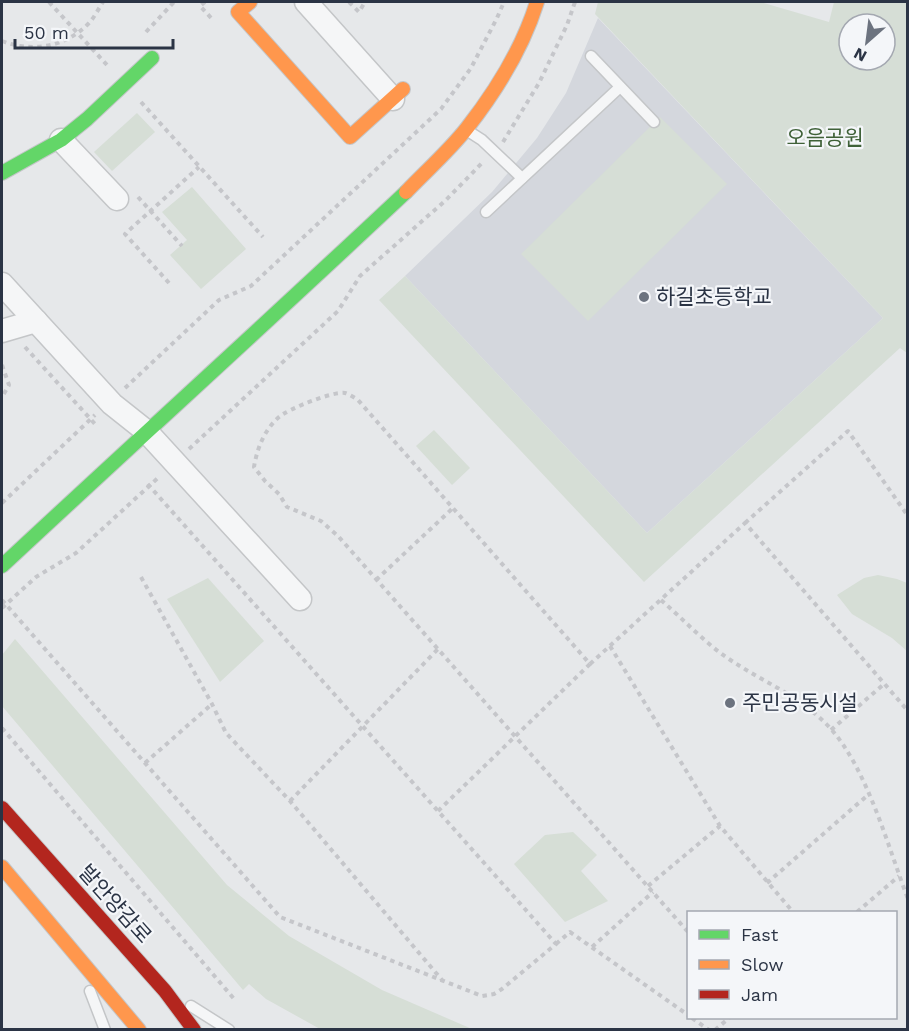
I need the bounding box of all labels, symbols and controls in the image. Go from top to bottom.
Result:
scale bar [15,12,172,50]
north arrow [837,12,897,72]
text: 50 m [24,22,69,43]
text: N [850,44,870,66]
park label: 오음공원 [786,125,864,150]
place label: 하길초등학교 [656,284,772,309]
marker: 하길초등학교 [637,290,651,304]
place label: 주민공동시설 [742,690,858,715]
marker: 주민공동시설 [723,696,737,710]
street label: 발안양감로 [74,859,157,948]
legend [687,911,897,1019]
text: Fast [741,924,779,945]
text: Slow [741,954,784,975]
text: Jam [741,984,778,1005]

